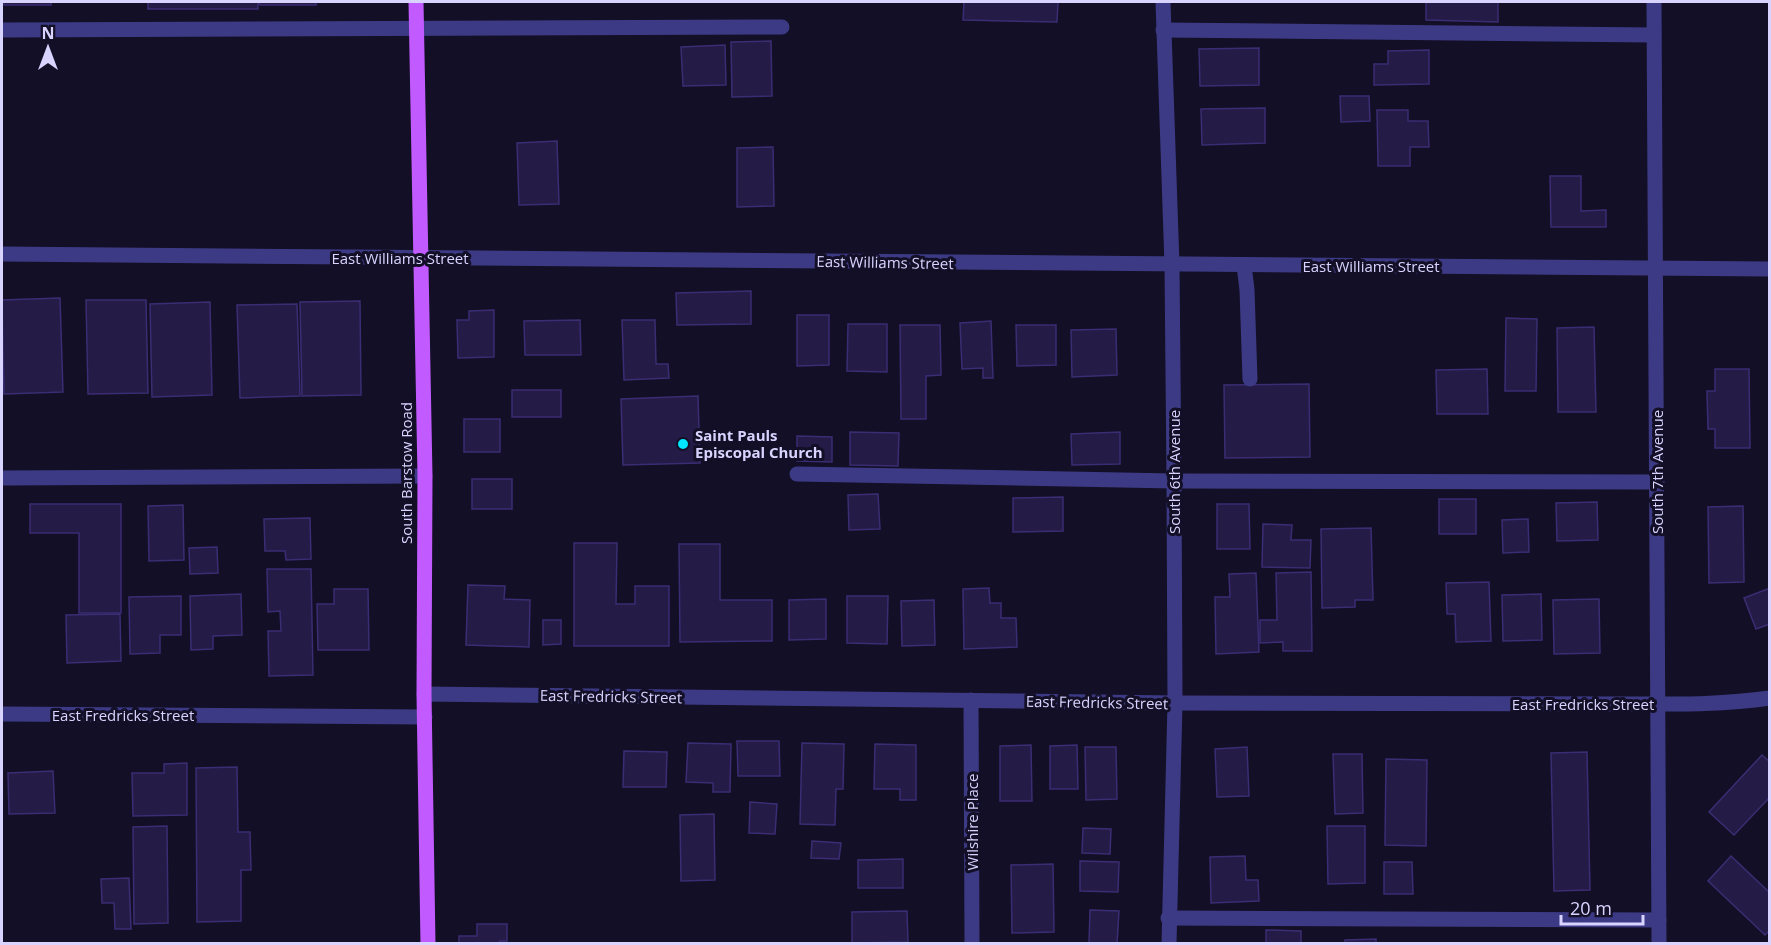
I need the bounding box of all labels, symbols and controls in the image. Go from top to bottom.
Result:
north arrow [18,18,78,78]
text: N [41,22,55,44]
street label: East Williams Street [331,248,469,268]
street label: East Williams Street [816,251,954,273]
street label: East Williams Street [1302,256,1440,276]
street label: South Barstow Road [396,402,416,544]
street label: South 6th Avenue [1164,410,1184,534]
street label: South 7th Avenue [1647,410,1667,534]
place label: Saint Pauls Episcopal Church [695,425,823,462]
marker: Saint Pauls Episcopal Church [676,437,690,451]
street label: East Fredricks Street [540,685,682,707]
street label: East Fredricks Street [1026,691,1168,713]
street label: East Fredricks Street [1512,694,1654,714]
street label: East Fredricks Street [52,705,194,725]
street label: Wilshire Place [962,774,982,870]
scale bar [1561,888,1644,926]
text: 20 m [1570,896,1612,920]

